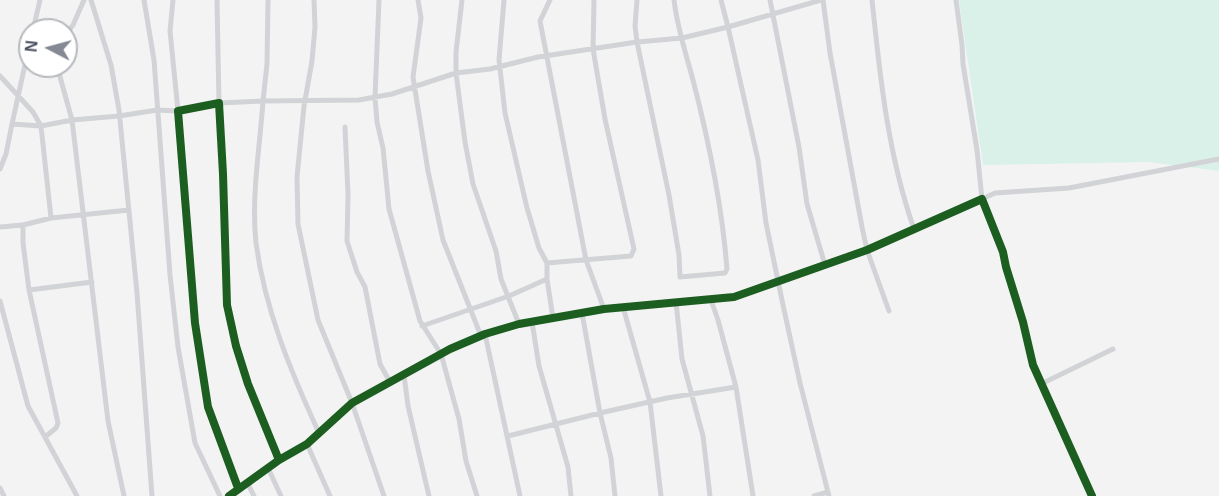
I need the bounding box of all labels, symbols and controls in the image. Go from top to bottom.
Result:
north arrow [18,18,78,78]
text: N [23,40,41,53]

